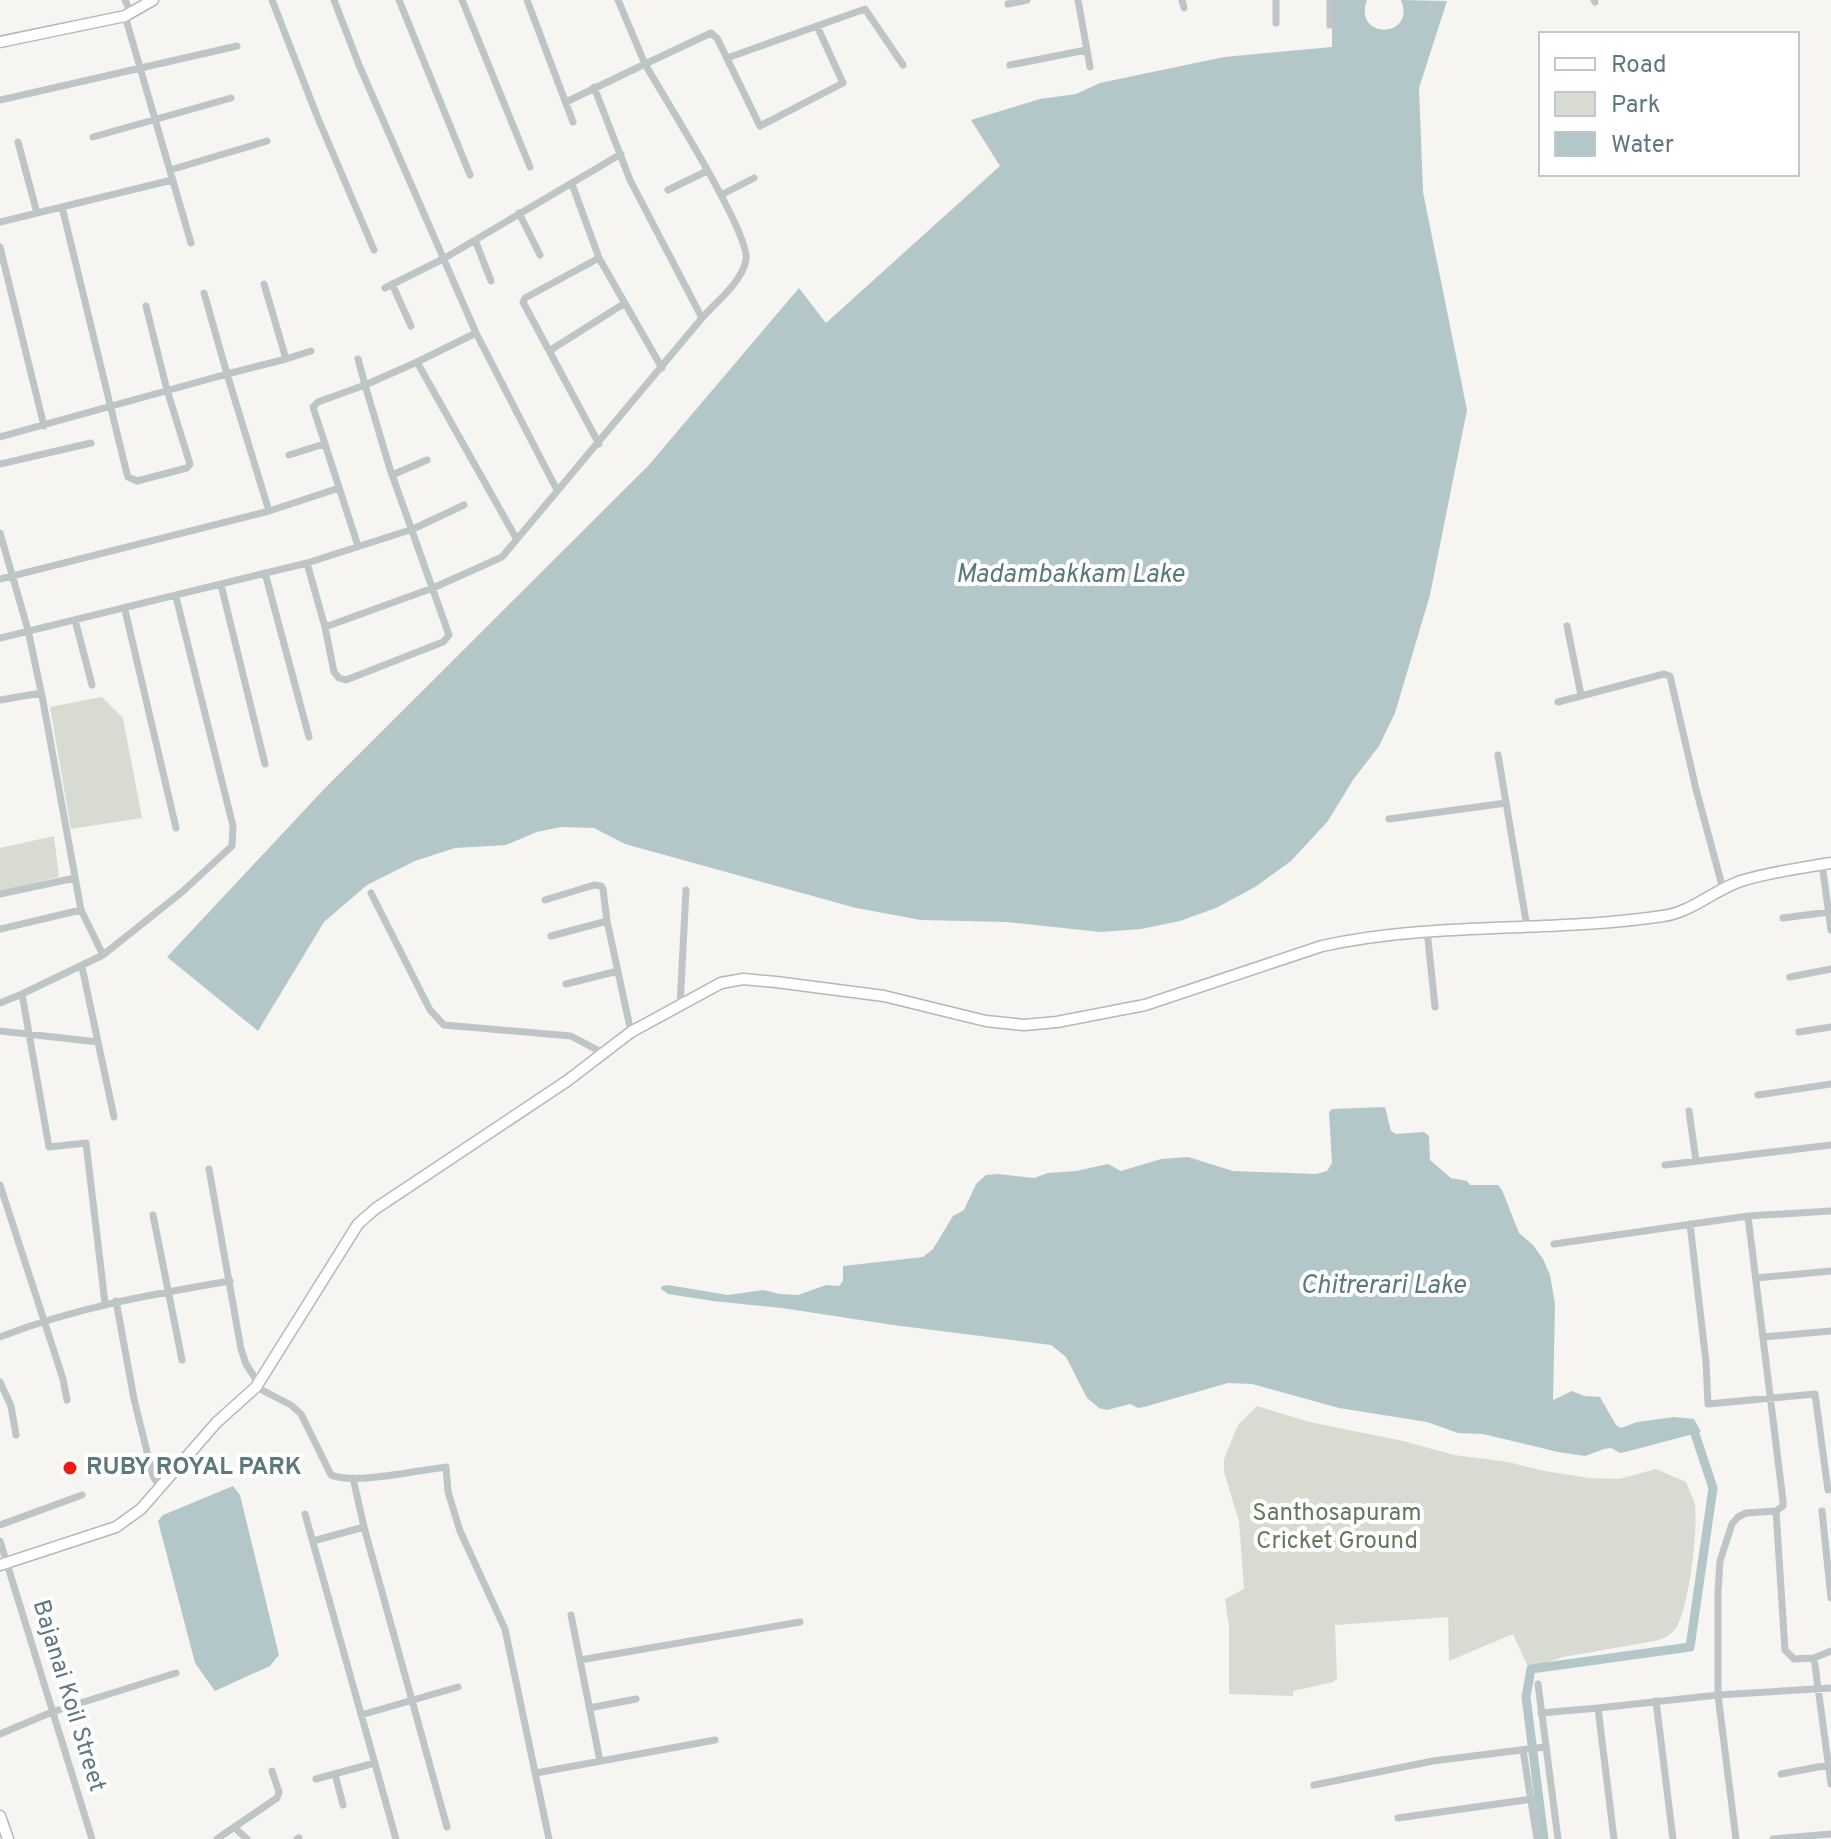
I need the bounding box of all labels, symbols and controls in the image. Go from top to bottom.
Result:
legend [1539,32,1799,176]
text: Road [1611,51,1667,81]
text: Park [1611,91,1661,121]
text: Water [1611,131,1674,161]
water label: Madambakkam Lake [956,559,1185,592]
water label: Chitrerari Lake [1300,1270,1466,1303]
place label: RUBY ROYAL PARK [86,1453,302,1483]
marker: RUBY ROYAL PARK [61,1459,79,1477]
park label: Santhosapuram Cricket Ground [1252,1499,1422,1557]
street label: Bajanai Koil Street [25,1596,111,1796]

